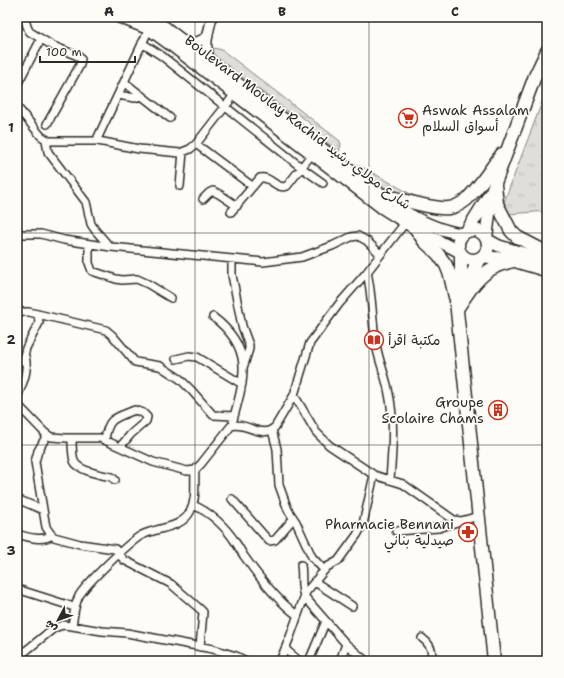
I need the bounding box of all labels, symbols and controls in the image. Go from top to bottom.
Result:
text: A [104,3,114,20]
text: B [278,3,286,20]
text: C [451,3,459,20]
street label: Boulevard Moulay Rachid شارع مولاي رشيد [180,31,415,215]
scale bar [40,38,135,64]
text: 100 m [46,44,82,60]
place label: Aswak Assalam أسواق السلام [422,101,529,137]
supermarket icon: Aswak Assalam أسواق السلام [397,107,419,129]
text: 1 [8,119,14,136]
library icon: مكتبة اقرأ [363,329,385,351]
text: 2 [6,331,16,348]
place label: مكتبة اقرأ [388,331,440,349]
place label: Groupe Scolaire Chams [382,393,484,427]
building icon: Groupe Scolaire Chams [487,399,509,421]
place label: Pharmacie Bennani صيدلية بناني [325,515,454,553]
pharmacy icon: Pharmacie Bennani صيدلية بناني [457,521,479,543]
text: 3 [6,542,16,559]
north arrow [38,600,78,640]
text: ش [41,617,60,636]

